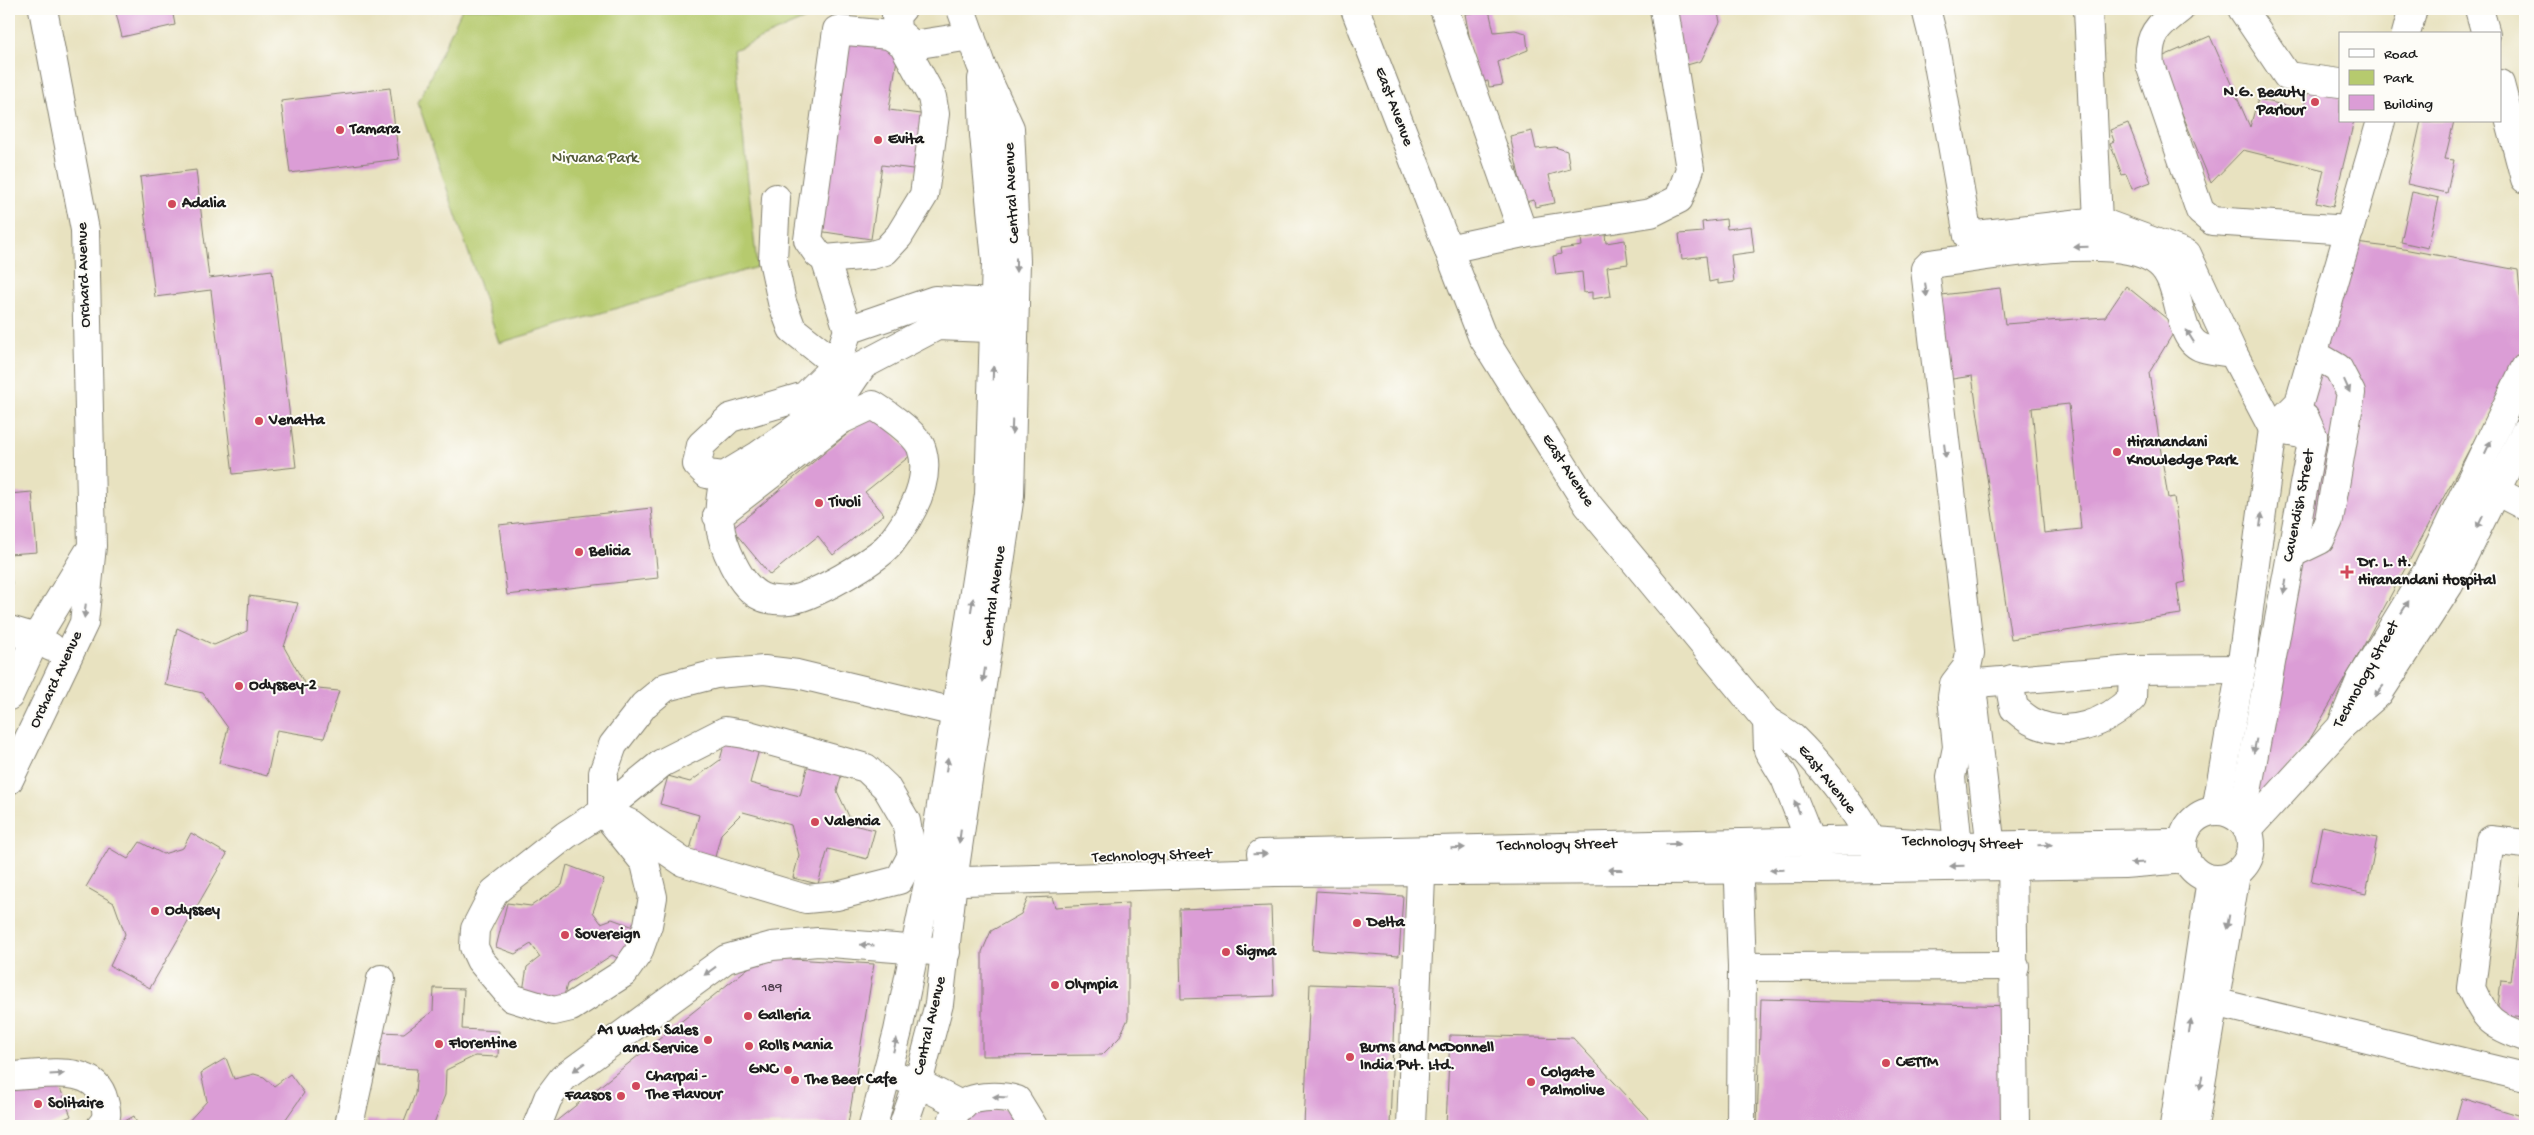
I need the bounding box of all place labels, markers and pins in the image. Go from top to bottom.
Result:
place label: N.G. Beauty Parlour [2223,84,2307,121]
marker: N.G. Beauty Parlour [2309,96,2321,108]
place label: Tamara [348,121,401,140]
marker: Tamara [334,124,346,136]
place label: Evita [888,131,925,150]
marker: Evita [872,134,884,146]
place label: Adalia [181,195,227,214]
marker: Adalia [166,198,178,210]
place label: Venatta [268,412,326,431]
marker: Venatta [253,415,265,427]
place label: Hiranandani Knowledge Park [2126,434,2239,471]
marker: Hiranandani Knowledge Park [2111,446,2123,458]
place label: Tivoli [827,494,862,513]
marker: Tivoli [813,497,825,509]
place label: Belicia [588,543,631,562]
marker: Belicia [573,546,585,558]
place label: Dr. L. H. Hiranandani Hospital [2356,554,2496,591]
marker: Dr. L. H. Hiranandani Hospital [2340,565,2354,579]
place label: Odyssey-2 [249,677,317,696]
marker: Odyssey-2 [233,680,245,692]
place label: Valencia [824,813,881,832]
marker: Valencia [809,816,821,828]
place label: Odyssey [165,902,220,921]
marker: Odyssey [149,905,161,917]
place label: Delta [1365,914,1406,933]
marker: Delta [1351,917,1363,929]
place label: Sovereign [575,926,641,945]
marker: Sovereign [559,929,571,941]
place label: Sigma [1236,943,1277,962]
marker: Sigma [1220,946,1232,958]
place label: Olympia [1065,976,1119,995]
marker: Olympia [1049,979,1061,991]
place label: Galleria [758,1007,811,1026]
marker: Galleria [742,1010,754,1022]
place label: A1 Watch Sales and Service [597,1022,699,1059]
marker: A1 Watch Sales and Service [702,1034,714,1046]
place label: Florentine [448,1035,517,1054]
place label: Rolls Mania [758,1037,833,1056]
marker: Florentine [433,1038,445,1050]
place label: Burns and McDonnell India Pvt. Ltd. [1359,1039,1495,1076]
marker: Rolls Mania [743,1040,755,1052]
marker: Burns and McDonnell India Pvt. Ltd. [1344,1051,1356,1063]
place label: CETTM [1895,1054,1939,1073]
marker: CETTM [1880,1057,1892,1069]
place label: GNC [749,1061,779,1080]
marker: GNC [782,1064,794,1076]
place label: Colgate Palmolive [1540,1064,1605,1101]
place label: Charpai - The Flavour [644,1068,724,1105]
place label: The Beer Cafe [803,1070,897,1090]
marker: The Beer Cafe [789,1074,801,1086]
marker: Colgate Palmolive [1525,1076,1537,1088]
marker: Charpai - The Flavour [630,1080,642,1092]
place label: Faasos [564,1087,612,1106]
marker: Faasos [615,1090,627,1102]
place label: Solitaire [48,1095,104,1114]
marker: Solitaire [32,1098,44,1110]

